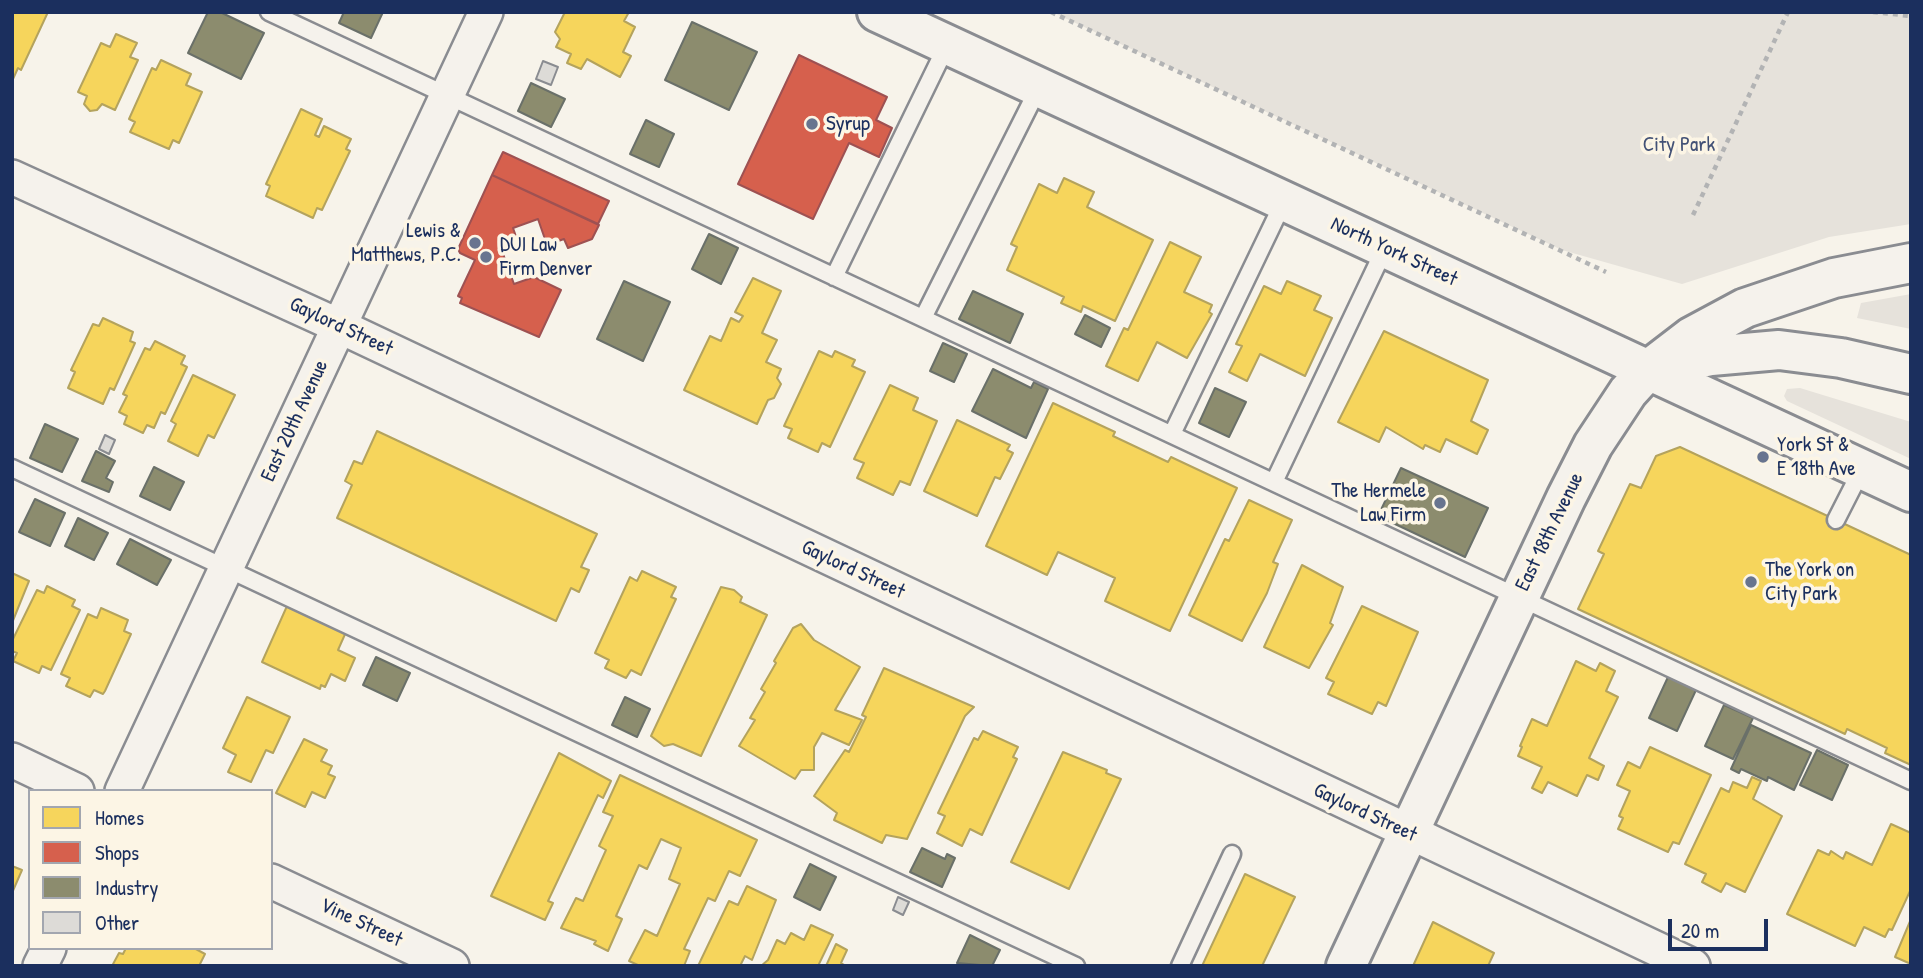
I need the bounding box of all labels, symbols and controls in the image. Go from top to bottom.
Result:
place label: Syrup [826,111,870,137]
marker: Syrup [804,116,820,132]
park label: City Park [1643,132,1715,158]
street label: North York Street [1327,212,1461,292]
place label: Lewis & Matthews, P.C. [351,218,461,268]
place label: DUI Law Firm Denver [500,232,592,282]
marker: Lewis & Matthews, P.C. [467,235,483,251]
marker: DUI Law Firm Denver [478,249,494,265]
street label: Gaylord Street [285,292,397,362]
street label: East 20th Avenue [256,356,334,486]
place label: York St & E 18th Ave [1777,432,1856,482]
marker: York St & E 18th Ave [1755,449,1771,465]
street label: East 18th Avenue [1511,469,1589,595]
place label: The Hermele Law Firm [1331,478,1426,528]
marker: The Hermele Law Firm [1432,495,1448,511]
street label: Gaylord Street [797,535,909,605]
place label: The York on City Park [1765,557,1854,607]
marker: The York on City Park [1743,574,1759,590]
street label: Gaylord Street [1309,778,1421,848]
legend [28,789,273,950]
text: Homes [95,803,144,832]
text: Shops [95,838,139,867]
text: Industry [95,873,158,902]
street label: Vine Street [316,893,406,953]
scale bar [1671,904,1771,948]
text: Other [95,908,139,937]
text: 20 m [1681,916,1719,945]

